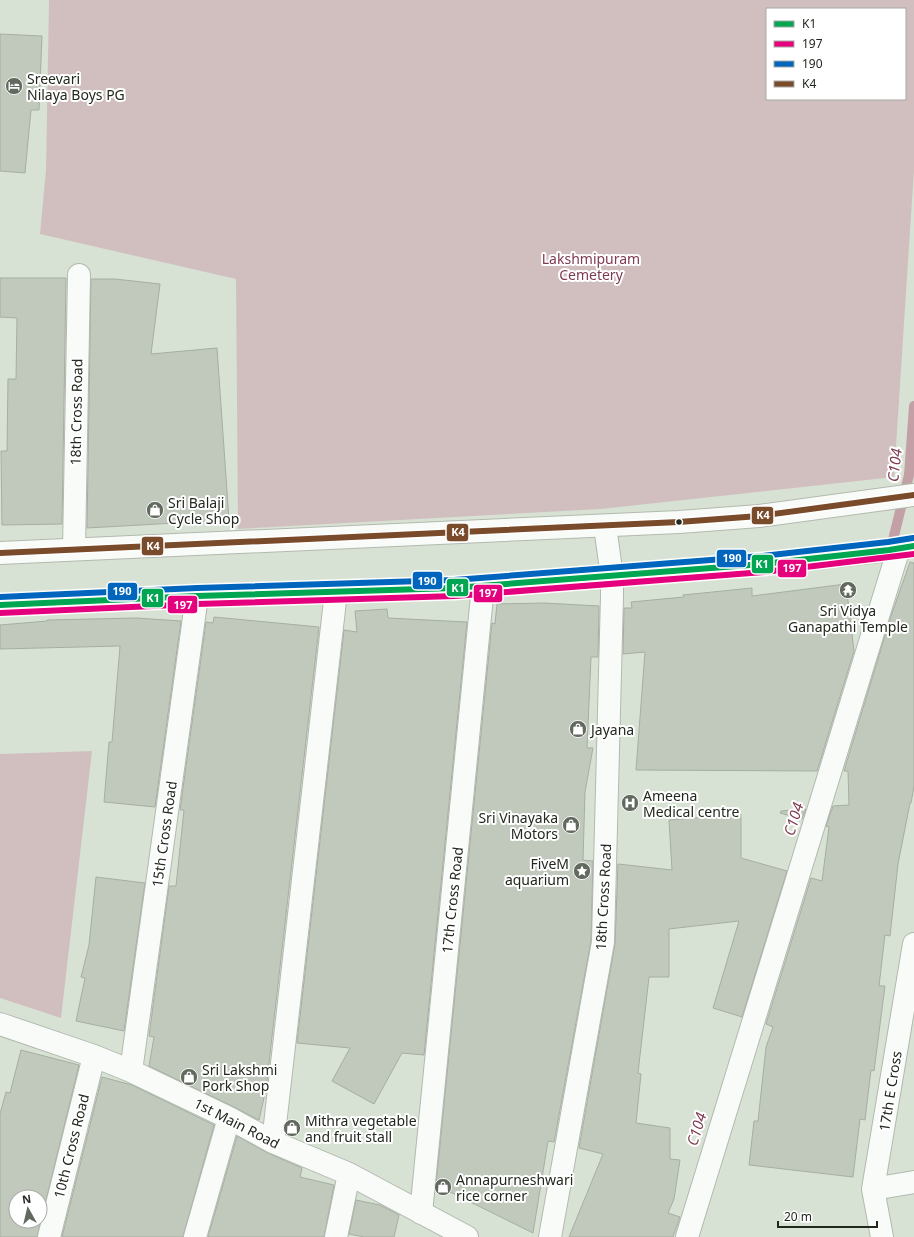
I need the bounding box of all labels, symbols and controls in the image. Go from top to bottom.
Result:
legend [766,8,906,100]
text: K1 [802,15,816,32]
text: 197 [802,35,823,52]
text: 190 [802,55,823,72]
place label: Sreevari Nilaya Boys PG [27,69,125,104]
text: K4 [802,75,816,92]
hotel icon: Sreevari Nilaya Boys PG [4,76,24,96]
park label: Lakshmipuram Cemetery [542,249,640,284]
street label: 18th Cross Road [66,358,86,466]
water label: C104 [882,446,906,483]
place label: Sri Balaji Cycle Shop [168,493,239,528]
shop icon: Sri Balaji Cycle Shop [145,500,165,520]
line badge: K4 [751,506,774,525]
text: K4 [756,507,770,522]
unlabelled marker [674,517,684,527]
line badge: K4 [446,523,469,542]
text: K4 [451,524,465,539]
line badge: K4 [141,536,164,556]
text: K4 [146,538,160,553]
line badge: 190 [716,549,747,568]
text: 190 [723,550,741,565]
line badge: K1 [751,554,774,574]
text: K1 [755,556,769,571]
line badge: 197 [777,559,807,578]
text: 197 [783,560,801,575]
line badge: 190 [412,571,443,590]
text: 190 [418,573,436,588]
line badge: K1 [446,578,469,597]
text: K1 [451,580,465,595]
temple icon: Sri Vidya Ganapathi Temple [838,580,858,600]
line badge: 190 [107,582,138,601]
text: 190 [113,583,131,598]
line badge: 197 [473,584,503,603]
text: 197 [479,585,497,600]
line badge: K1 [141,588,164,608]
text: K1 [146,590,160,605]
line badge: 197 [167,595,198,614]
text: 197 [174,597,192,612]
place label: Sri Vidya Ganapathi Temple [788,601,908,636]
shop icon: Jayana [568,719,588,739]
place label: Jayana [589,720,634,739]
street label: 15th Cross Road [147,780,181,888]
place label: Ameena Medical centre [643,786,739,821]
hospital icon: Ameena Medical centre [620,793,640,813]
water label: C104 [779,799,808,838]
place label: Sri Vinayaka Motors [478,808,558,843]
shop icon: Sri Vinayaka Motors [561,815,581,835]
street label: 18th Cross Road [591,843,615,951]
street label: 17th Cross Road [437,846,467,954]
place label: FiveM aquarium [505,854,569,889]
place icon: FiveM aquarium [572,861,592,881]
street label: 17th E Cross [874,1049,906,1133]
place label: Sri Lakshmi Pork Shop [202,1060,277,1095]
shop icon: Sri Lakshmi Pork Shop [179,1067,199,1087]
street label: 10th Cross Road [49,1092,93,1200]
street label: 1st Main Road [191,1093,283,1153]
water label: C104 [682,1109,711,1148]
place label: Mithra vegetable and fruit stall [305,1111,417,1146]
shop icon: Mithra vegetable and fruit stall [282,1118,302,1138]
place label: Annapurneshwari rice corner [456,1170,573,1205]
shop icon: Annapurneshwari rice corner [433,1177,453,1197]
north arrow [8,1189,48,1229]
text: N [21,1191,32,1207]
scale bar [778,1203,877,1229]
text: 20 m [784,1208,812,1225]

